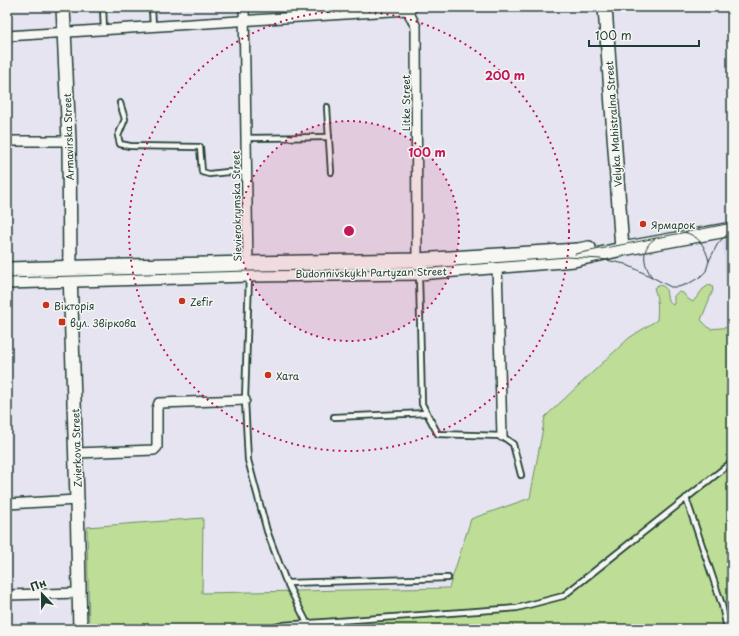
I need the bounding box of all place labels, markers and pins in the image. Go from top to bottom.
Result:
place label: Ярмарок [651,217,695,232]
marker: Ярмарок [638,219,648,229]
centre of rings [342,224,356,238]
place label: Zefir [190,294,213,309]
marker: Zefir [177,296,187,306]
place label: Вікторія [54,298,94,313]
marker: Вікторія [41,300,51,310]
place label: вул. Звіркова [70,315,137,331]
marker: вул. Звіркова [57,317,67,327]
place label: Хата [276,368,300,383]
marker: Хата [263,370,273,380]

